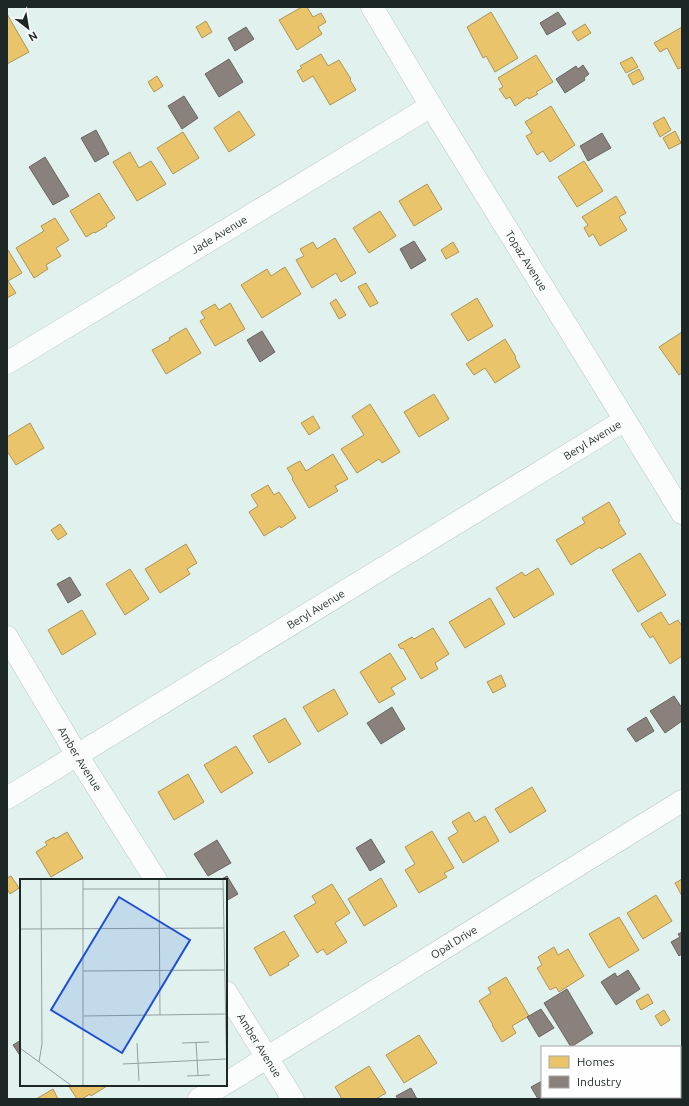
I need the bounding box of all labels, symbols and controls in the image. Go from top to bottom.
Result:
north arrow [8,8,48,48]
text: N [27,29,40,44]
street label: Jade Avenue [189,213,249,256]
street label: Topaz Avenue [503,228,550,293]
street label: Beryl Avenue [561,418,623,462]
street label: Beryl Avenue [285,587,347,631]
street label: Amber Avenue [56,725,104,793]
inset map [20,879,227,1086]
street label: Opal Drive [429,923,479,961]
street label: Amber Avenue [235,1011,284,1080]
legend [541,1046,681,1098]
text: Homes [577,1055,615,1068]
text: Industry [577,1075,622,1088]

